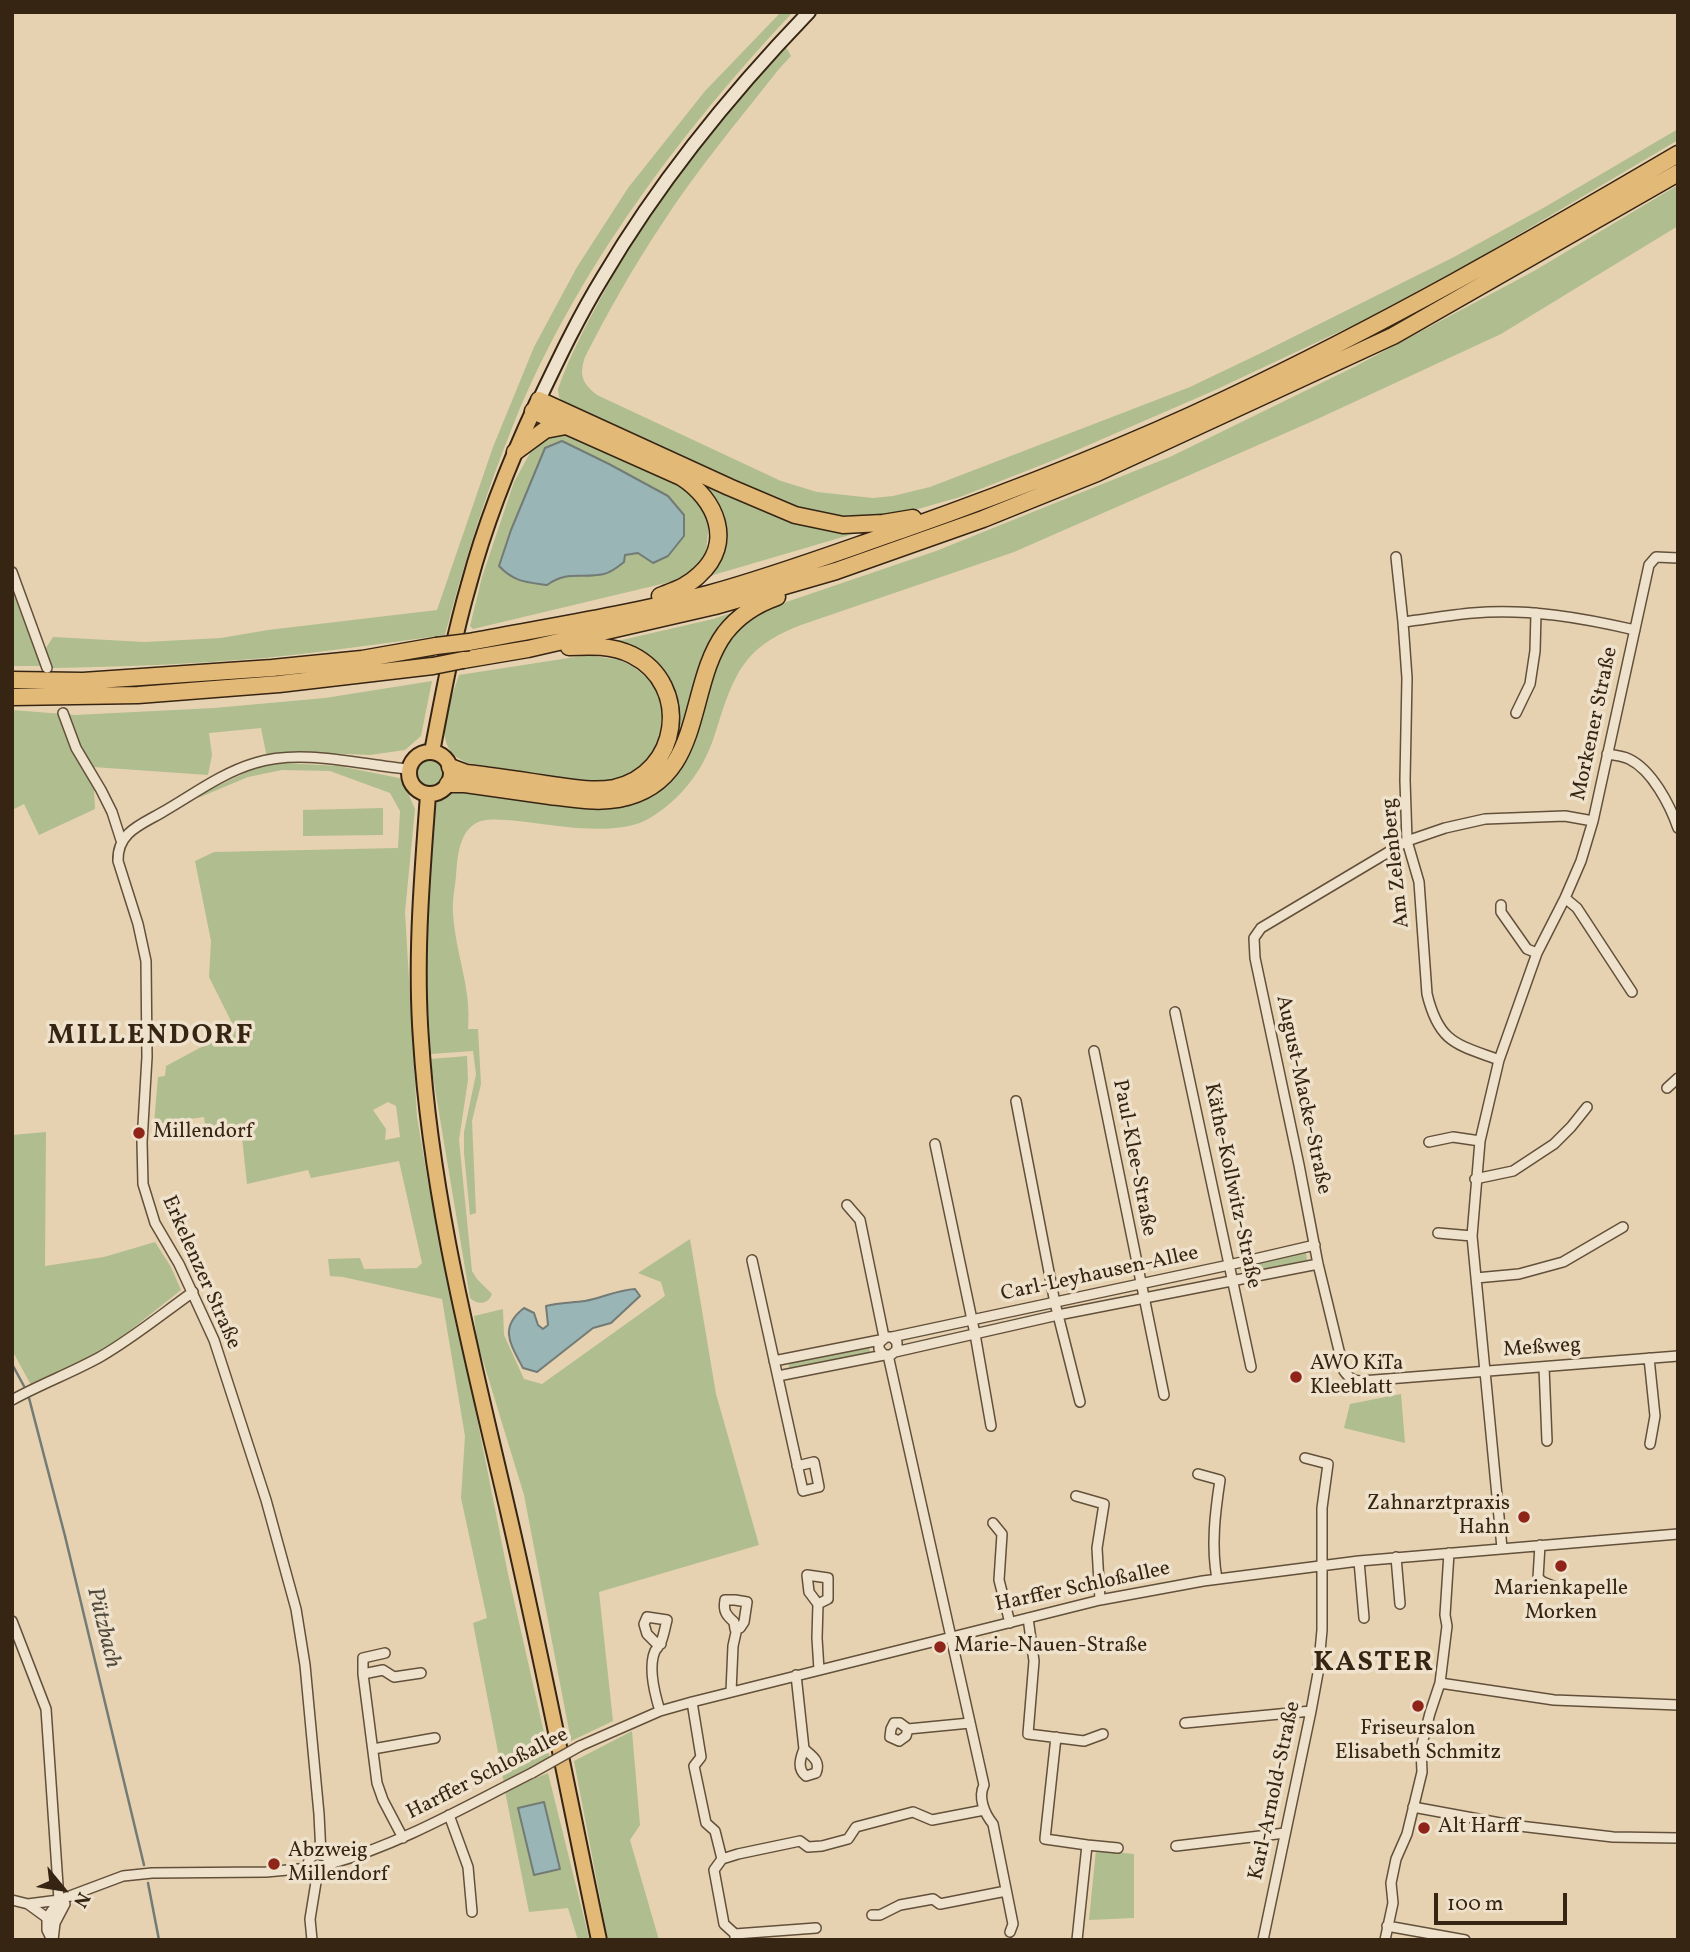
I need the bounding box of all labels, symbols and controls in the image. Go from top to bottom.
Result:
street label: Morkener Straße [1567,645,1625,803]
street label: Am Zelenberg [1378,797,1416,929]
street label: August-Macke-Straße [1269,993,1335,1197]
district label: MILLENDORF [49,1021,253,1055]
street label: Paul-Klee-Straße [1105,1078,1161,1238]
street label: Käthe-Kollwitz-Straße [1197,1081,1265,1291]
place label: Millendorf [153,1120,253,1146]
marker: Millendorf [131,1125,147,1141]
street label: Erkelenzer Straße [155,1192,245,1354]
street label: Carl-Leyhausen-Allee [999,1242,1201,1308]
street label: Meßweg [1502,1334,1582,1364]
place label: AWO KiTa Kleeblatt [1310,1352,1403,1402]
marker: AWO KiTa Kleeblatt [1288,1369,1304,1385]
place label: Zahnarztpraxis Hahn [1367,1492,1510,1542]
marker: Zahnarztpraxis Hahn [1516,1509,1532,1525]
street label: Harffer Schloßallee [993,1557,1173,1619]
marker: Marienkapelle Morken [1553,1558,1569,1574]
place label: Marienkapelle Morken [1494,1577,1628,1627]
water label: Pützbach [79,1585,125,1671]
place label: Marie-Nauen-Straße [954,1634,1147,1660]
marker: Marie-Nauen-Straße [932,1639,948,1655]
district label: KASTER [1314,1648,1434,1682]
marker: Friseursalon Elisabeth Schmitz [1410,1698,1426,1714]
street label: Karl-Arnold-Straße [1245,1699,1307,1883]
place label: Friseursalon Elisabeth Schmitz [1335,1717,1501,1767]
street label: Harffer Schloßallee [403,1723,573,1827]
place label: Alt Harff [1438,1815,1520,1841]
marker: Alt Harff [1416,1820,1432,1836]
place label: Abzweig Millendorf [288,1839,388,1889]
north arrow [28,1854,98,1924]
marker: Abzweig Millendorf [266,1856,282,1872]
scale bar [1438,1878,1571,1922]
text: N [66,1887,96,1912]
text: 100 m [1447,1890,1504,1919]

